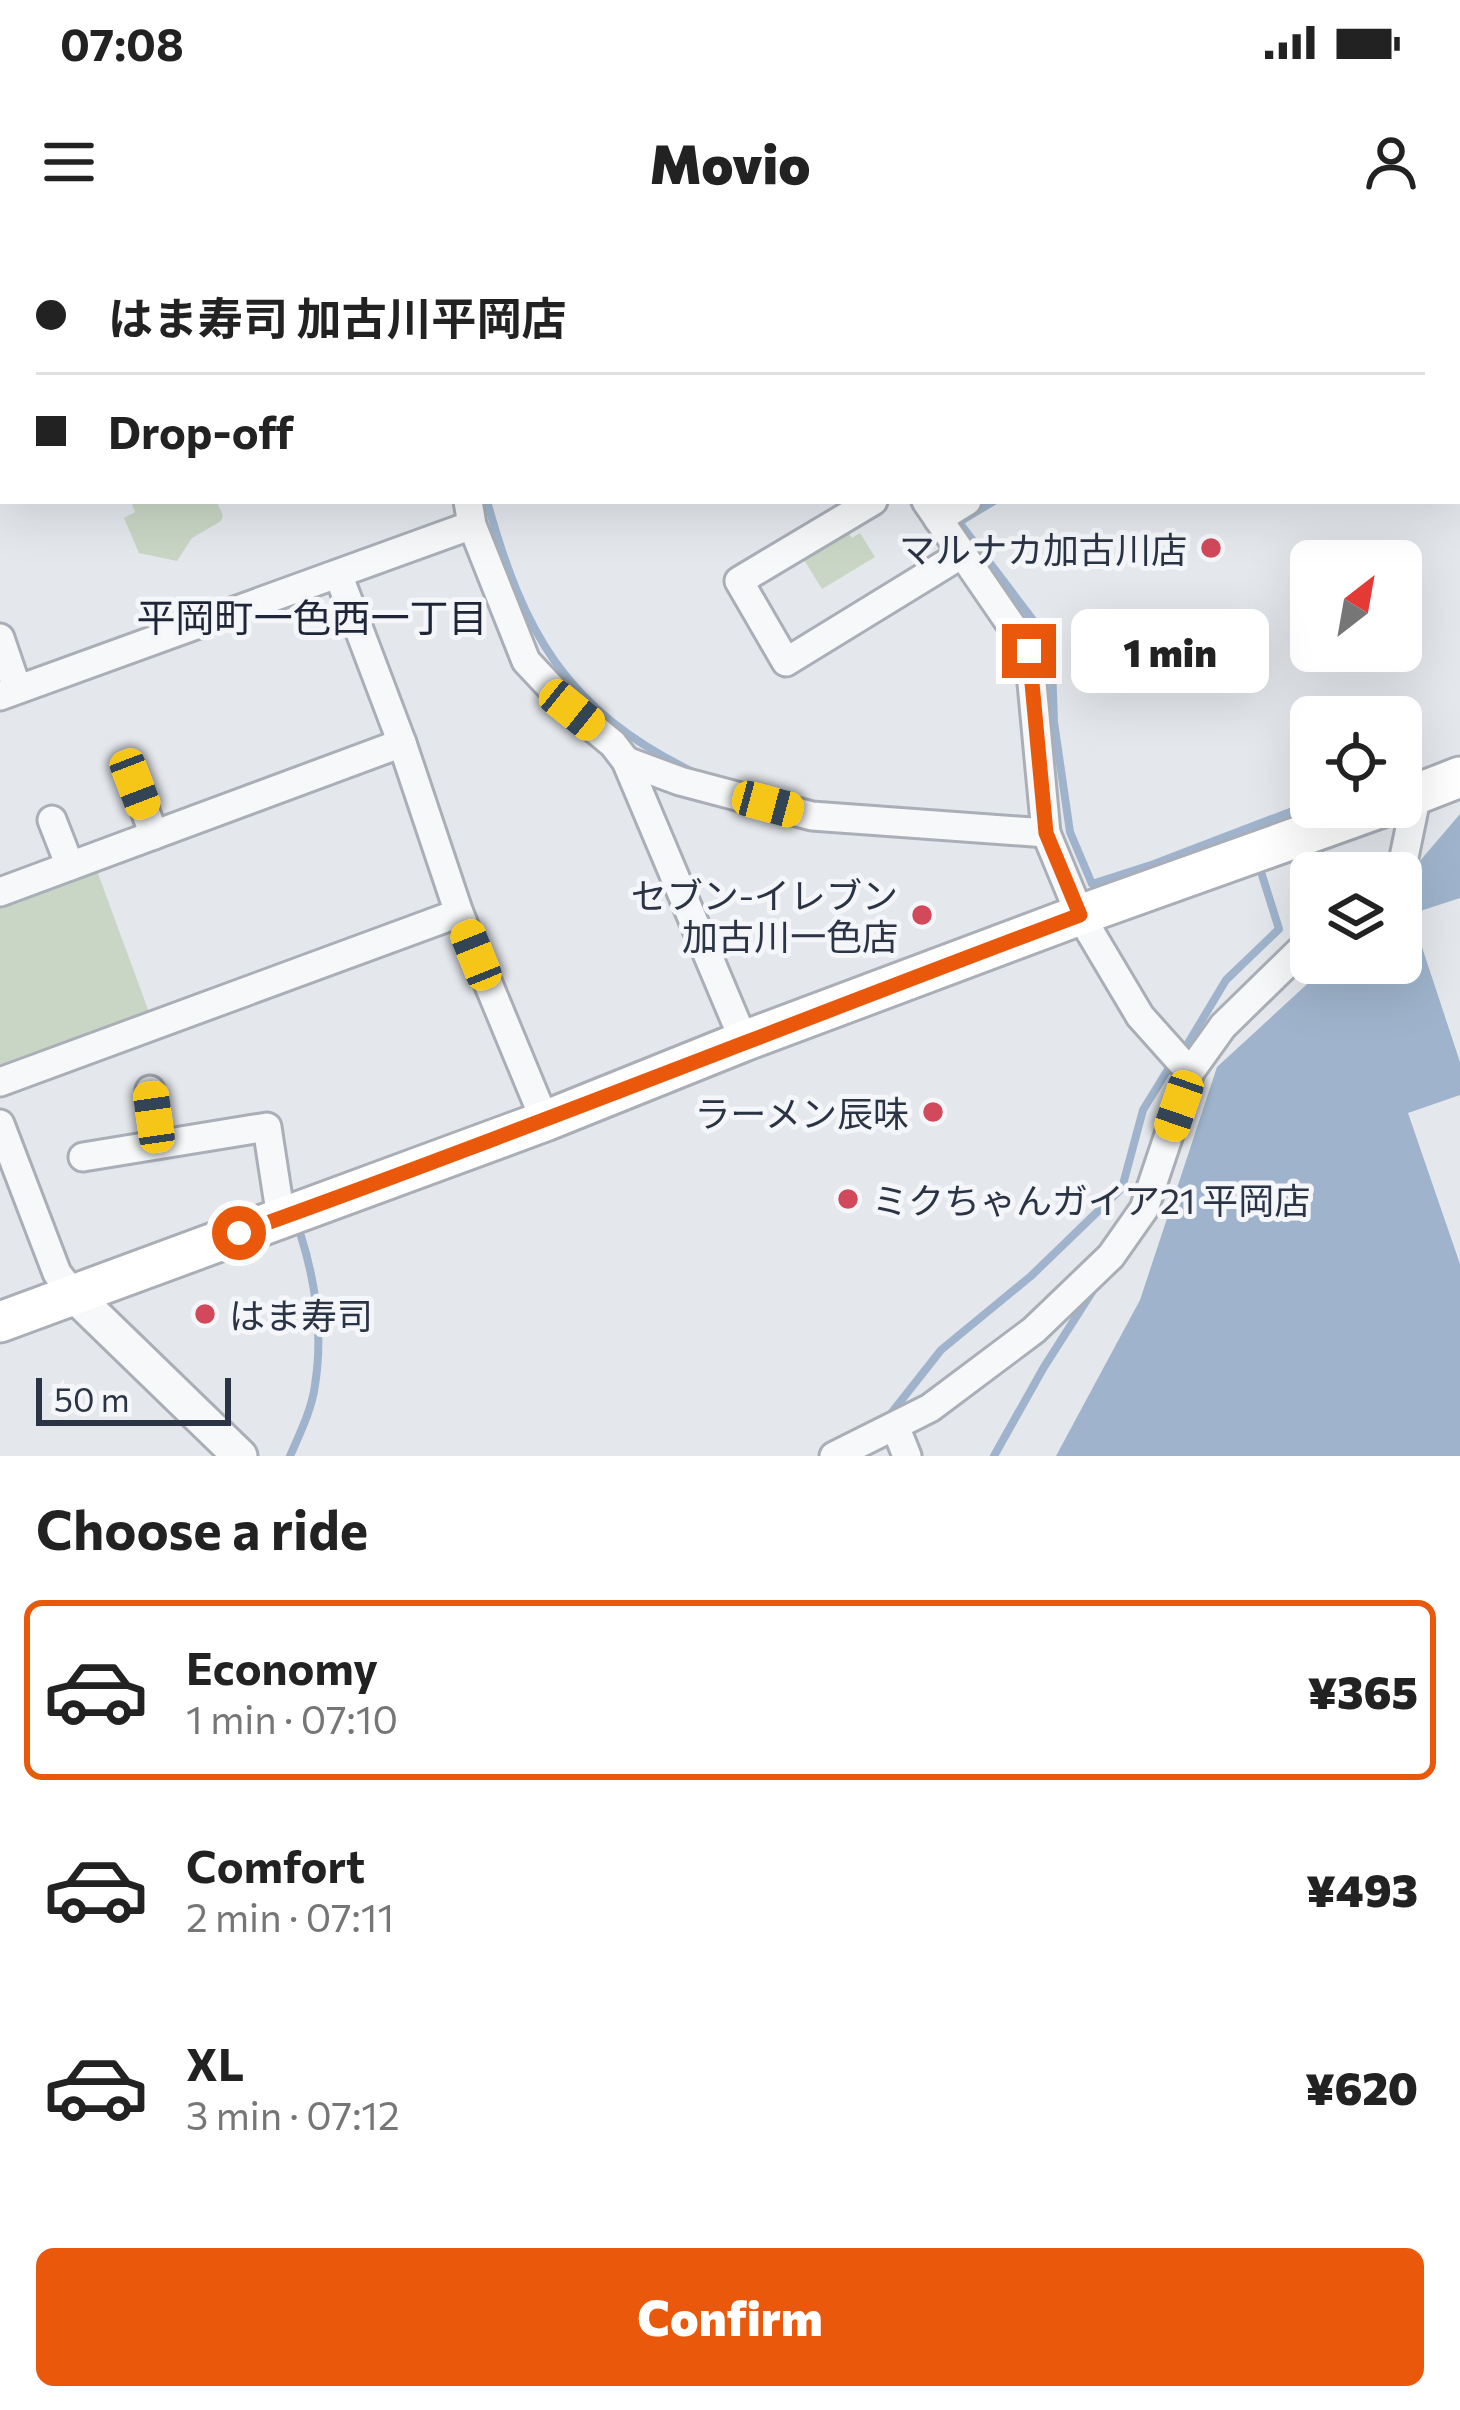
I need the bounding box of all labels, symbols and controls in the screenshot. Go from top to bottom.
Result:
text: 07:08 [60,15,184,70]
icon: menu [36,129,102,195]
text: Movio [649,129,811,195]
icon: person [1358,129,1424,195]
text: はま寿司 加古川平岡店 [108,289,567,344]
text: Drop-off [108,403,294,458]
place label: マルナカ加古川店 [899,526,1187,570]
marker: マルナカ加古川店 [1198,535,1224,561]
north arrow [1290,540,1422,672]
map controls [1290,540,1422,984]
district label: 平岡町一色西一丁目 [136,592,488,640]
callout: 1 min [1071,609,1269,693]
route end [1002,624,1056,678]
text: 1 min [1123,627,1217,675]
car [533,673,611,747]
button: locate [1290,696,1422,828]
car [105,744,165,824]
car [729,777,807,831]
button: layers [1290,852,1422,984]
place label: セブン-イレブン 加古川一色店 [631,872,898,957]
marker: セブン-イレブン 加古川一色店 [909,902,935,928]
car [446,915,506,995]
car [1150,1066,1208,1146]
car [131,1079,177,1155]
place label: ラーメン辰味 [694,1090,909,1134]
marker: ラーメン辰味 [920,1099,946,1125]
place label: ミクちゃんガイア21 平岡店 [872,1177,1310,1221]
marker: ミクちゃんガイア21 平岡店 [835,1186,861,1212]
route start [212,1206,266,1260]
place label: はま寿司 [229,1292,373,1336]
marker: はま寿司 [192,1301,218,1327]
scale bar [36,1372,231,1425]
text: 50 m [54,1378,130,1419]
text: Choose a ride [36,1495,368,1561]
icon: car [42,1636,150,1744]
text: Economy [186,1639,378,1694]
text: ¥365 [1307,1663,1418,1718]
text: 1 min · 07:10 [186,1694,398,1742]
icon: car [42,1834,150,1942]
text: Comfort [186,1837,365,1892]
text: ¥493 [1306,1861,1418,1916]
text: 2 min · 07:11 [186,1892,394,1940]
icon: car [42,2032,150,2140]
text: XL [186,2035,244,2090]
text: ¥620 [1305,2059,1418,2114]
text: 3 min · 07:12 [186,2090,400,2138]
button: Confirm [36,2248,1424,2386]

